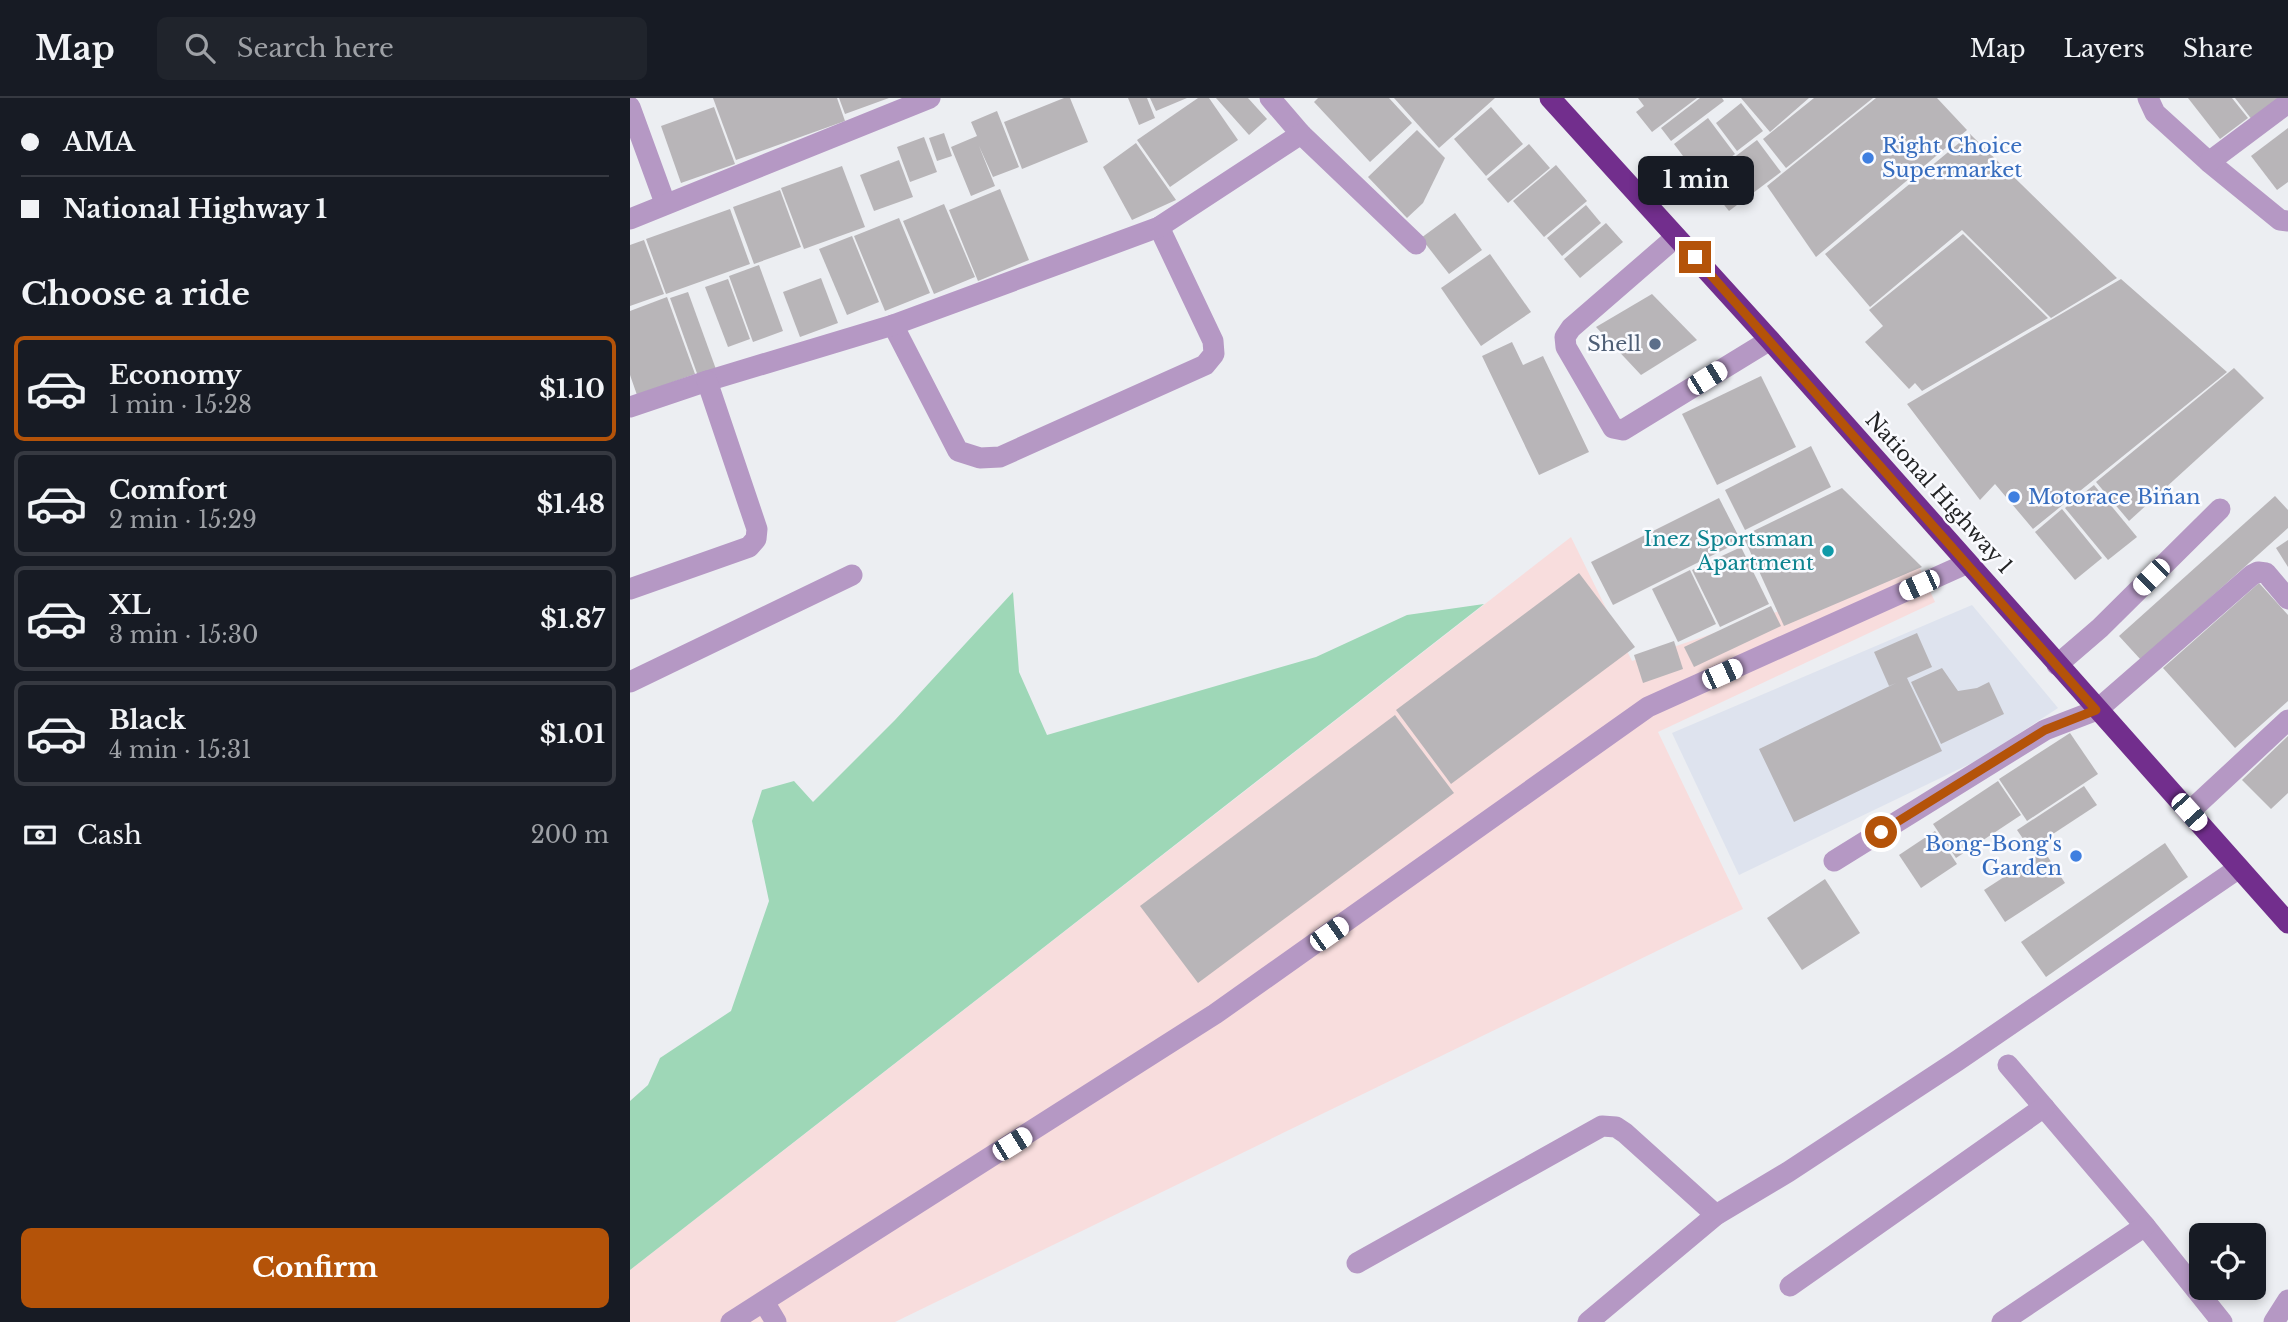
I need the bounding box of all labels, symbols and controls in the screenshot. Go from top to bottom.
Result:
search box [157,17,647,80]
text: Map [35,28,115,69]
icon: search [181,29,219,67]
text: Search here [237,32,394,64]
text: Map [1970,34,2026,63]
text: Layers [2064,34,2145,63]
text: Share [2183,34,2253,63]
text: AMA [63,126,135,158]
place label: Right Choice Supermarket [1882,133,2022,183]
marker: Right Choice Supermarket [1860,150,1876,166]
callout: 1 min [1637,156,1753,204]
text: 1 min [1663,166,1729,194]
text: National Highway 1 [63,193,327,225]
route end [1679,241,1711,273]
text: Choose a ride [21,274,250,314]
place label: Shell [1587,331,1641,357]
marker: Shell [1647,336,1663,352]
icon: car [25,357,88,420]
car [1684,358,1731,398]
text: Economy [109,359,242,391]
text: $1.10 [539,373,605,405]
text: 1 min · 15:28 [109,391,252,419]
street label: National Highway 1 [1860,407,2018,579]
icon: car [25,472,88,535]
text: Comfort [109,474,227,506]
place label: Motorace Biñan [2028,484,2201,510]
text: $1.48 [536,488,605,520]
marker: Motorace Biñan [2006,489,2022,505]
text: 2 min · 15:29 [109,506,257,534]
place label: Inez Sportsman Apartment [1644,526,1814,576]
marker: Inez Sportsman Apartment [1820,543,1836,559]
car [2129,555,2174,599]
car [1896,567,1943,603]
icon: car [25,587,88,650]
text: XL [109,589,151,621]
text: $1.87 [540,603,605,635]
text: 3 min · 15:30 [109,621,258,649]
car [1699,656,1746,692]
icon: car [25,702,88,765]
text: Black [109,704,186,736]
text: $1.01 [540,718,605,750]
text: 4 min · 15:31 [109,736,252,764]
car [2168,789,2211,835]
icon: cash [21,816,59,854]
route start [1865,816,1897,848]
text: Cash [77,819,142,851]
text: 200 m [531,821,609,849]
place label: Bong-Bong's Garden [1925,831,2062,881]
marker: Bong-Bong's Garden [2068,848,2084,864]
car [1306,913,1353,955]
car [989,1124,1036,1164]
map controls [2189,1223,2266,1300]
button: locate [2189,1223,2266,1300]
button: Confirm [21,1228,609,1308]

